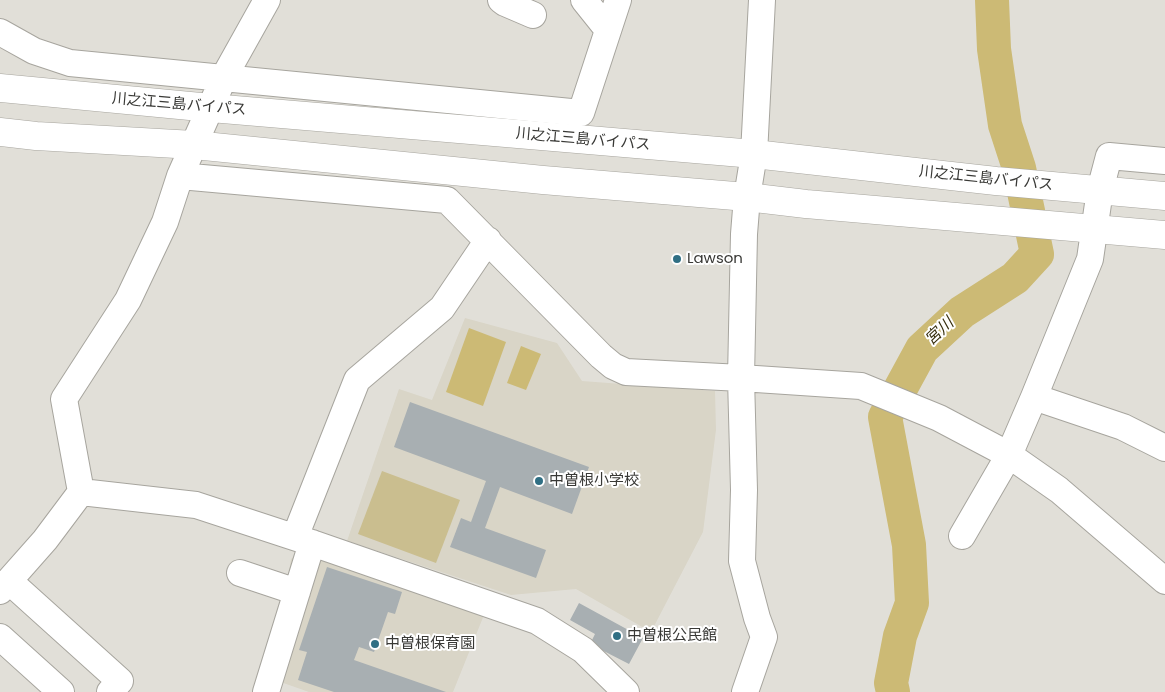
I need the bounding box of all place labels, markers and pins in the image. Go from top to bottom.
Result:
place label: Lawson [687,250,743,268]
marker: Lawson [671,253,683,265]
place label: 中曽根小学校 [549,472,639,490]
marker: 中曽根小学校 [533,475,545,487]
place label: 中曽根公民館 [627,627,717,645]
marker: 中曽根公民館 [611,630,623,642]
place label: 中曽根保育園 [385,635,475,653]
marker: 中曽根保育園 [369,638,381,650]

